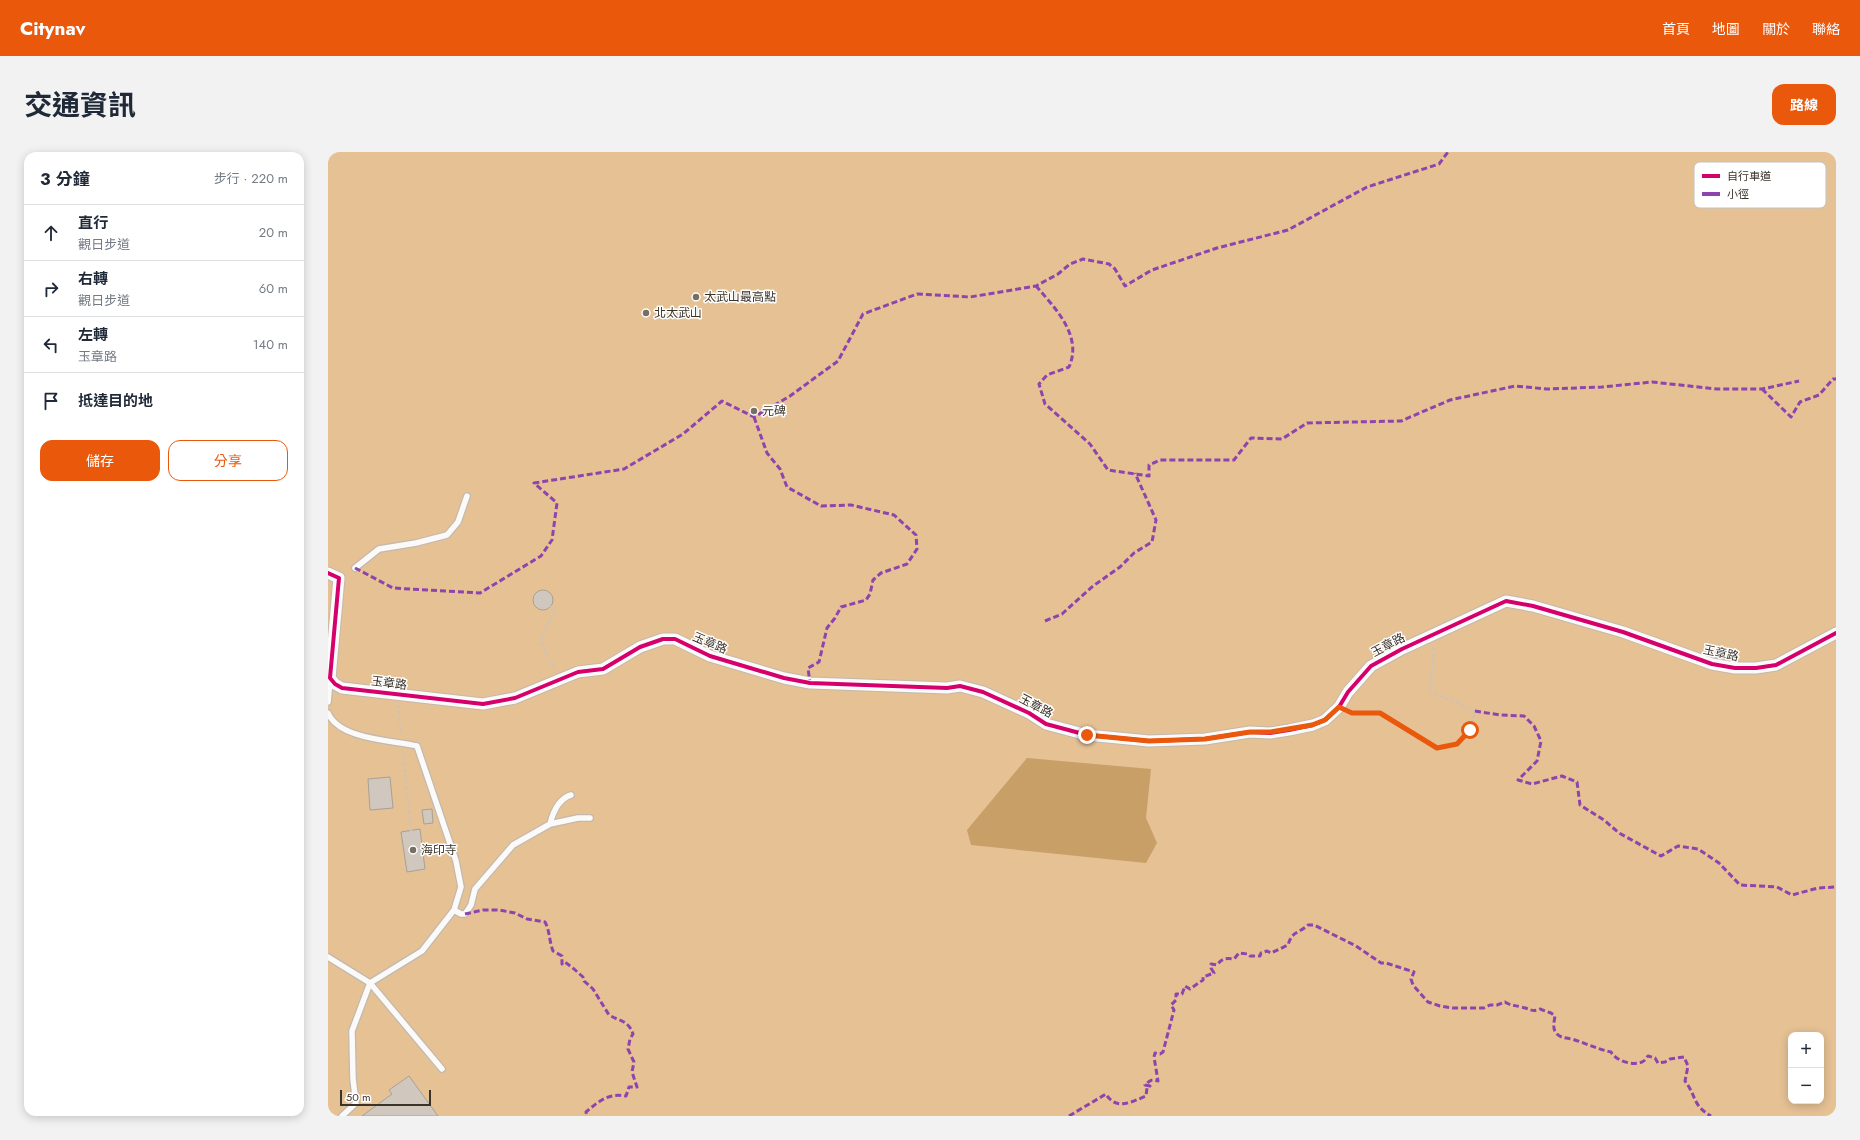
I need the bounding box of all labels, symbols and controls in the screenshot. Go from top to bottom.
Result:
text: Citynav [20,15,86,42]
text: 首頁 [1662,19,1690,39]
text: 地圖 [1712,19,1740,39]
text: 關於 [1762,19,1790,39]
text: 聯絡 [1812,19,1840,39]
button: 路線 [1772,84,1836,125]
text: 交通資訊 [24,85,136,126]
legend [1694,162,1826,208]
text: 3 分鐘 [40,167,90,191]
text: 自行車道 [1727,168,1771,184]
text: 步行 · 220 m [214,169,288,188]
text: 小徑 [1727,186,1749,202]
text: 直行 [78,212,108,234]
icon: ahead [40,222,62,244]
text: 20 m [259,223,288,242]
text: 觀日步道 [78,235,130,254]
text: 右轉 [78,268,108,290]
icon: right [40,278,62,300]
text: 60 m [259,279,288,298]
place label: 太武山最高點 [704,288,776,306]
text: 觀日步道 [78,291,130,310]
marker: 太武山最高點 [691,292,701,302]
place label: 北太武山 [654,304,702,322]
marker: 北太武山 [641,308,651,318]
text: 左轉 [78,324,108,346]
icon: left [40,334,62,356]
text: 140 m [253,335,288,354]
text: 玉章路 [78,347,117,366]
icon: arrive [40,390,62,412]
text: 抵達目的地 [78,390,153,412]
place label: 元碑 [762,402,786,420]
marker: 元碑 [749,406,759,416]
button: 儲存 [40,440,160,481]
button: 分享 [168,440,288,481]
street label: 玉章路 [690,628,730,658]
street label: 玉章路 [1368,629,1408,661]
street label: 玉章路 [1702,640,1740,666]
street label: 玉章路 [370,672,408,694]
street label: 玉章路 [1016,690,1056,722]
route start [1461,721,1479,739]
route end [1078,726,1096,744]
place label: 海印寺 [421,841,457,859]
marker: 海印寺 [408,845,418,855]
map controls [1788,1032,1824,1104]
button: + [1788,1032,1824,1068]
button: − [1788,1068,1824,1104]
scale bar [340,1088,431,1107]
text: 50 m [346,1089,371,1105]

